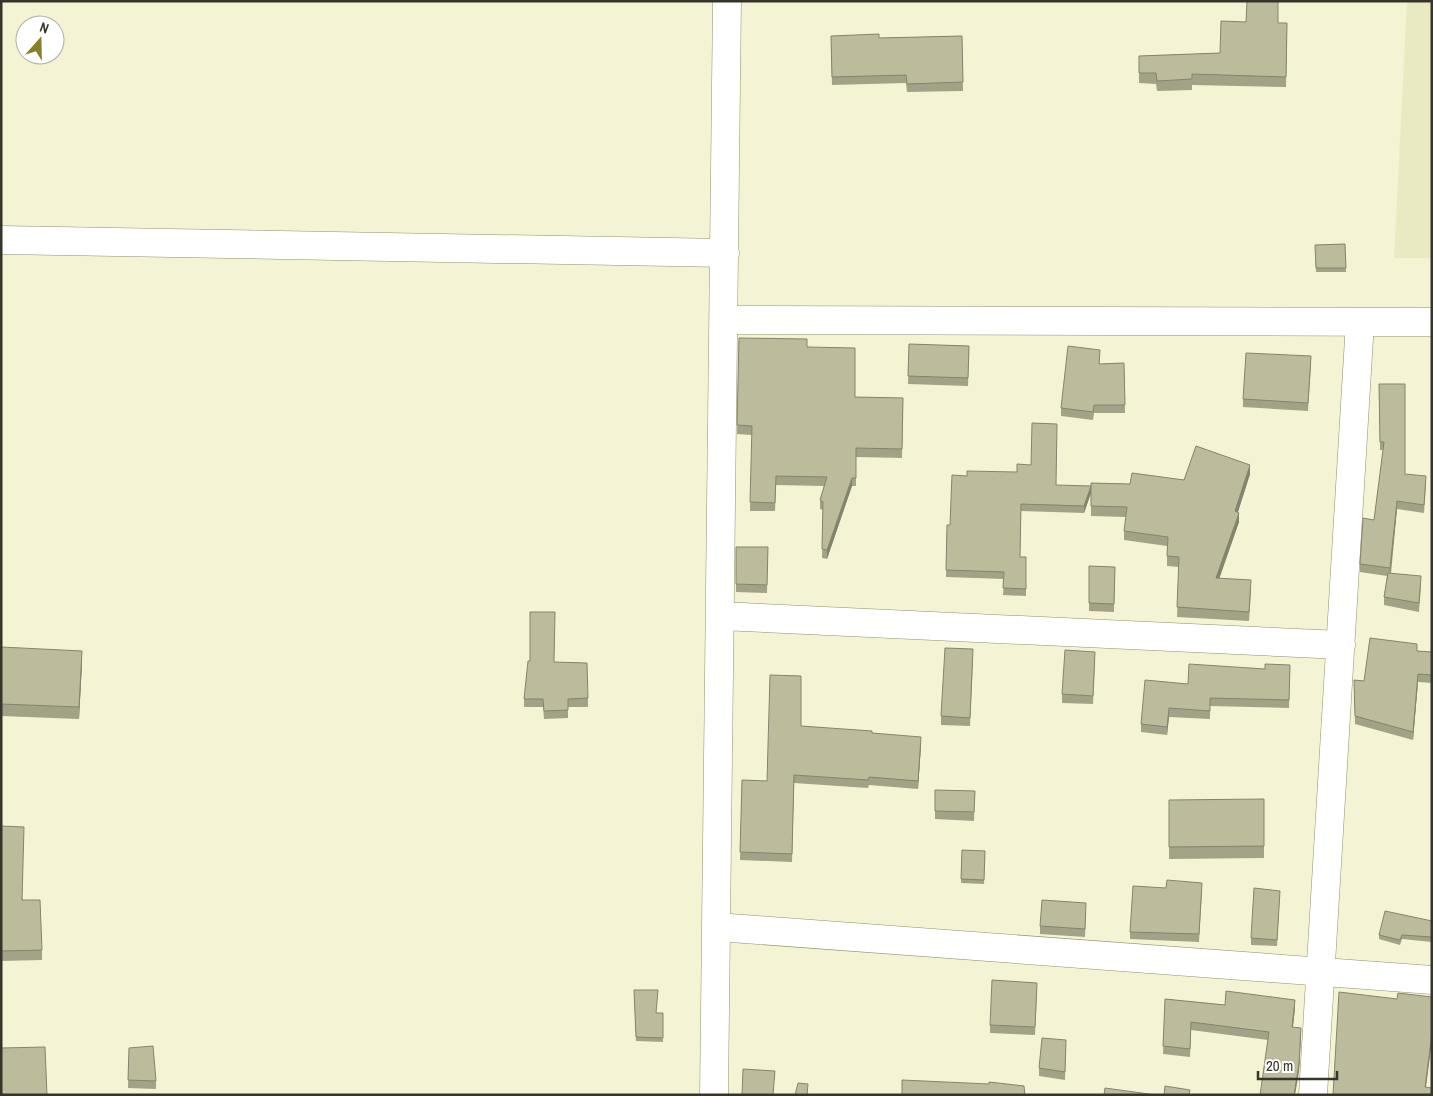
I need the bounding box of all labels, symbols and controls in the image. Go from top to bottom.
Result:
north arrow [15,15,65,65]
text: N [37,18,51,38]
scale bar [1258,1048,1337,1080]
text: 20 m [1266,1055,1293,1076]

